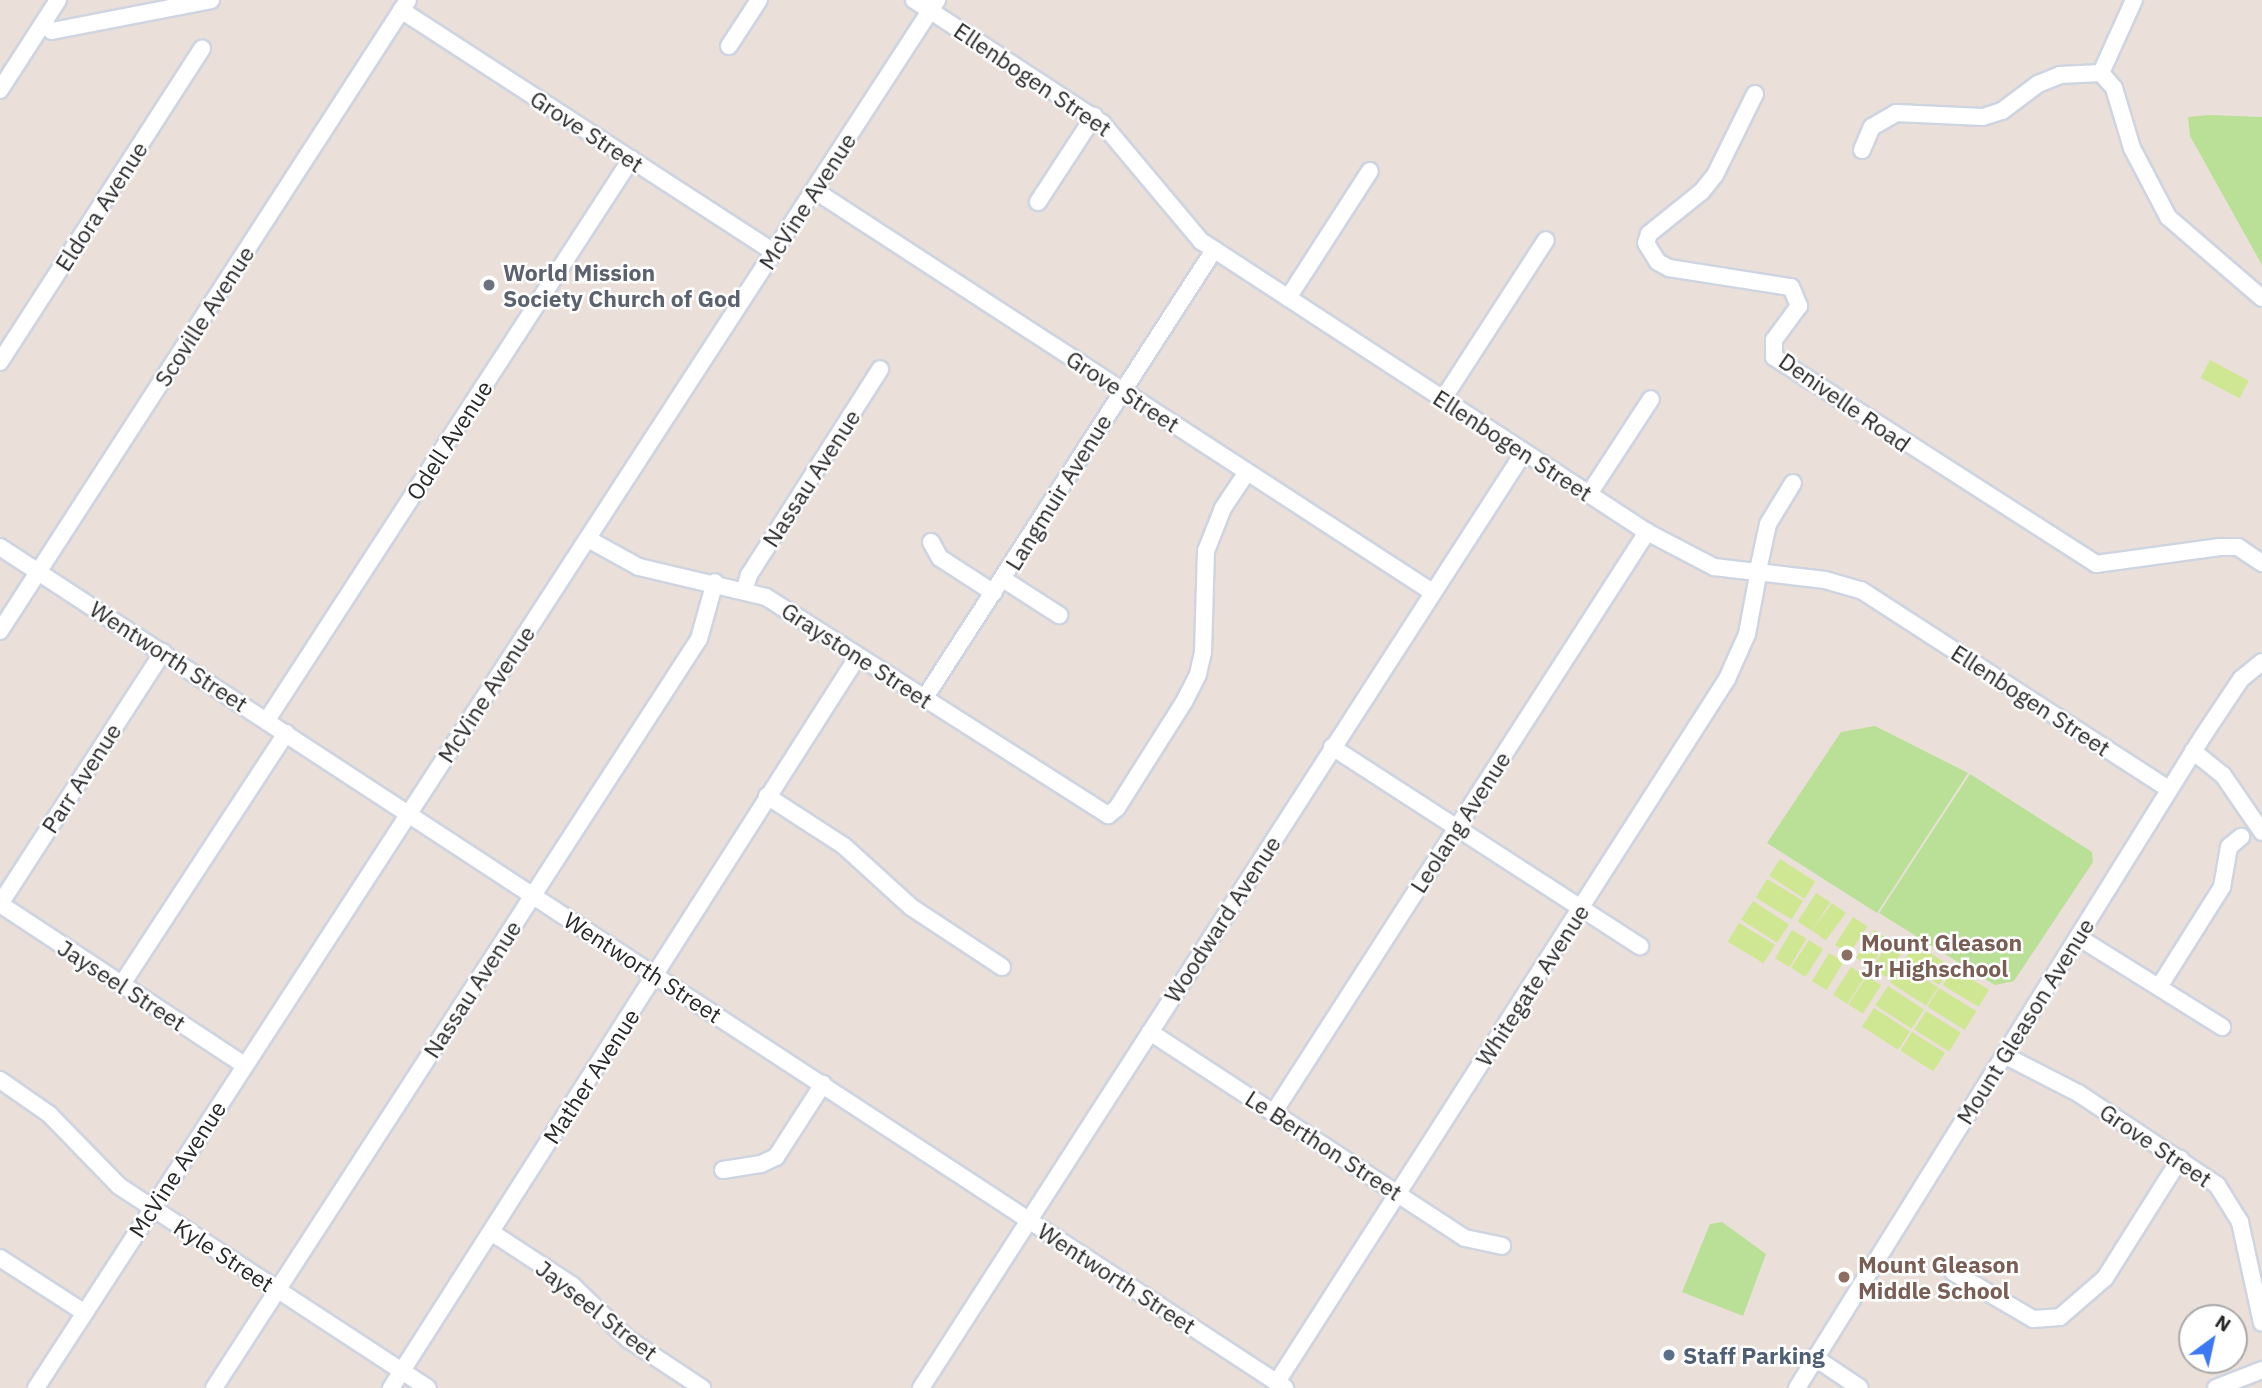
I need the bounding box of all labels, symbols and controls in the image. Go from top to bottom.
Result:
street label: Ellenbogen Street [949,16,1117,142]
street label: Grove Street [525,84,649,178]
street label: McVine Avenue [753,128,861,274]
street label: Eldora Avenue [49,136,153,276]
street label: Scoville Avenue [148,241,260,391]
place label: World Mission Society Church of God [503,258,741,312]
marker: World Mission Society Church of God [481,277,497,293]
street label: Grove Street [1061,344,1185,438]
street label: Denivelle Road [1774,347,1916,457]
street label: Odell Avenue [400,375,498,505]
street label: Ellenbogen Street [1428,383,1598,507]
street label: Nassau Avenue [756,404,866,552]
street label: Langmuir Avenue [999,409,1117,575]
street label: Wentworth Street [85,595,253,717]
street label: Graystone Street [777,596,937,714]
street label: McVine Avenue [432,621,540,767]
street label: Ellenbogen Street [1946,638,2116,762]
street label: Parr Avenue [35,718,127,838]
street label: Leolang Avenue [1404,746,1516,898]
street label: Woodward Avenue [1158,831,1286,1007]
street label: Whitegate Avenue [1469,899,1595,1071]
street label: Wentworth Street [559,906,727,1028]
street label: Mount Gleason Avenue [1950,913,2100,1129]
street label: Nassau Avenue [417,915,527,1063]
place label: Mount Gleason Jr Highschool [1861,928,2022,982]
street label: Jayseel Street [53,934,191,1036]
marker: Mount Gleason Jr Highschool [1839,947,1855,963]
street label: Mather Avenue [537,1003,645,1149]
street label: Le Berthon Street [1241,1084,1407,1206]
street label: McVine Avenue [123,1096,231,1242]
street label: Grove Street [2095,1097,2217,1193]
street label: Kyle Street [169,1213,279,1297]
street label: Wentworth Street [1033,1217,1201,1339]
place label: Mount Gleason Middle School [1858,1250,2019,1304]
street label: Jayseel Street [531,1254,663,1366]
marker: Mount Gleason Middle School [1836,1269,1852,1285]
north arrow [2178,1304,2248,1374]
text: N [2211,1309,2236,1337]
place label: Staff Parking [1683,1341,1825,1369]
marker: Staff Parking [1661,1347,1677,1363]

